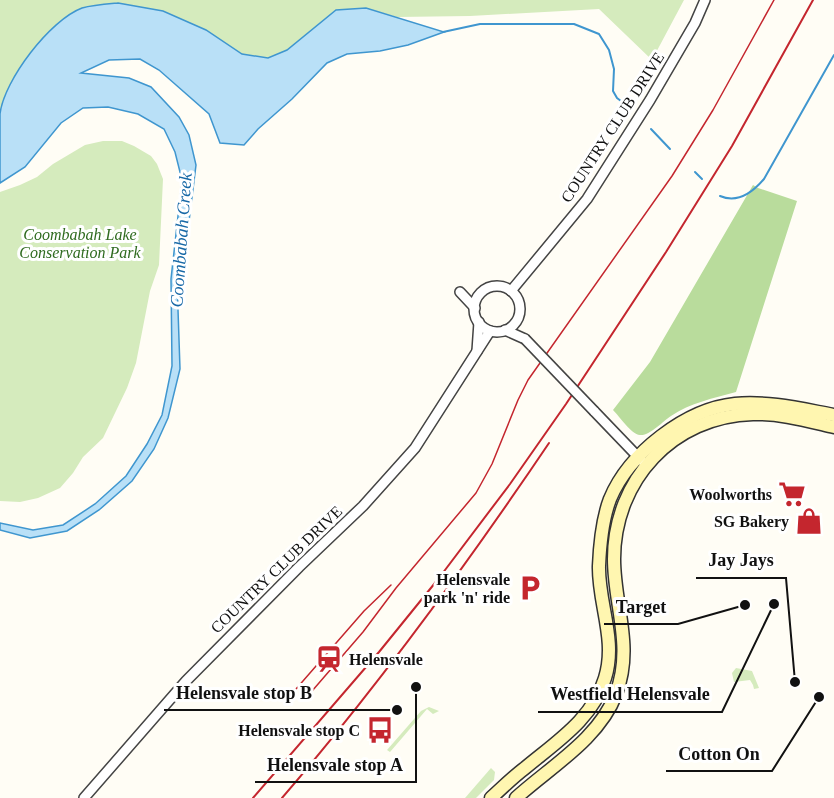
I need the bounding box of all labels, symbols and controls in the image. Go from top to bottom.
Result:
street label: COUNTRY CLUB DRIVE [558,49,667,205]
water label: Coombabah Creek [166,171,196,308]
park label: Coombabah Lake Conservation Park [19,226,142,261]
supermarket icon: Woolworths [777,479,807,509]
place label: Woolworths [689,486,772,503]
street label: COUNTRY CLUB DRIVE [207,502,345,636]
shop icon: SG Bakery [794,506,824,536]
place label: SG Bakery [714,513,789,531]
callout: Jay Jays [696,542,786,578]
text: Jay Jays [708,550,774,570]
place label: Helensvale park 'n' ride [424,571,510,607]
parking icon: Helensvale park 'n' ride [515,573,545,603]
callout: Target [604,588,678,624]
text: Target [616,597,666,617]
station icon: Helensvale [314,644,344,674]
place label: Helensvale [349,651,423,668]
callout: Helensvale stop B [164,674,324,710]
callout: Westfield Helensvale [538,676,722,712]
text: Helensvale stop B [176,683,312,703]
text: Westfield Helensvale [550,684,710,704]
bus stop icon: Helensvale stop C [365,715,395,745]
place label: Helensvale stop C [238,722,360,740]
callout: Cotton On [666,735,772,771]
text: Cotton On [678,744,760,764]
callout: Helensvale stop A [255,746,416,782]
text: Helensvale stop A [267,755,403,775]

